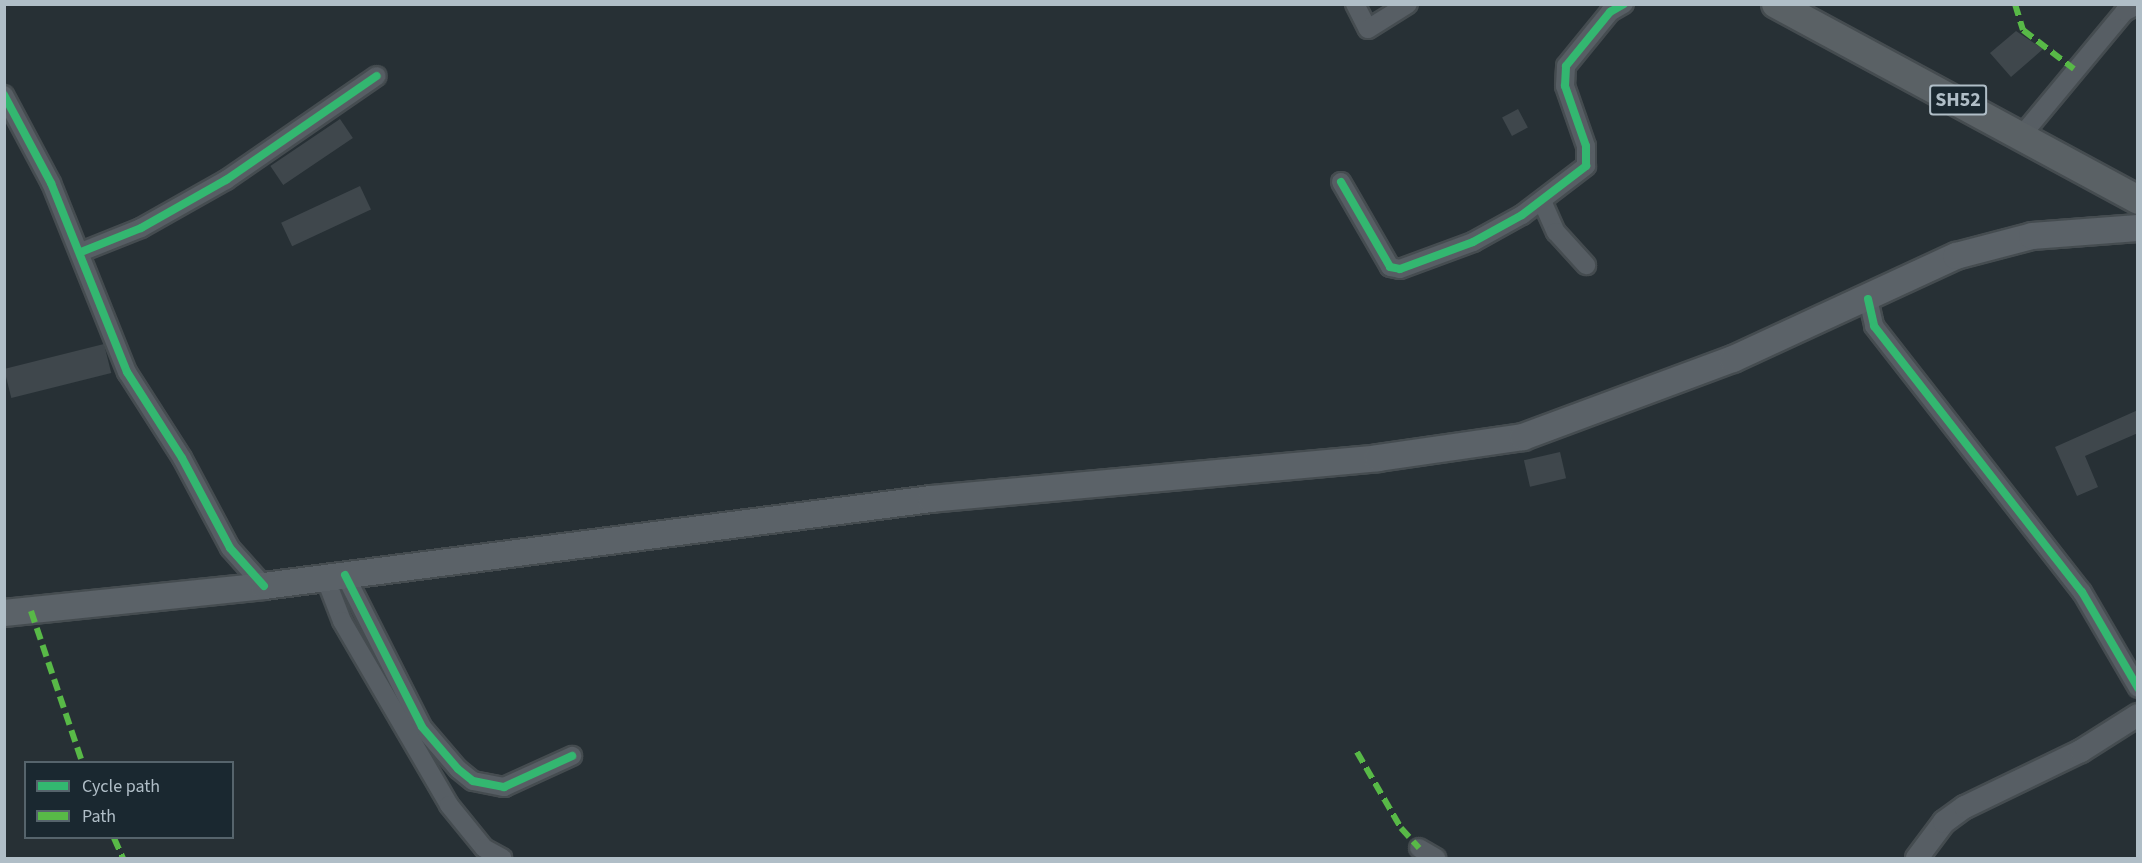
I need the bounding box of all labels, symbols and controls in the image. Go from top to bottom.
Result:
road number: SH52 [1928,83,1988,117]
legend [24,761,234,839]
text: Cycle path [82,774,160,799]
text: Path [82,804,116,829]

